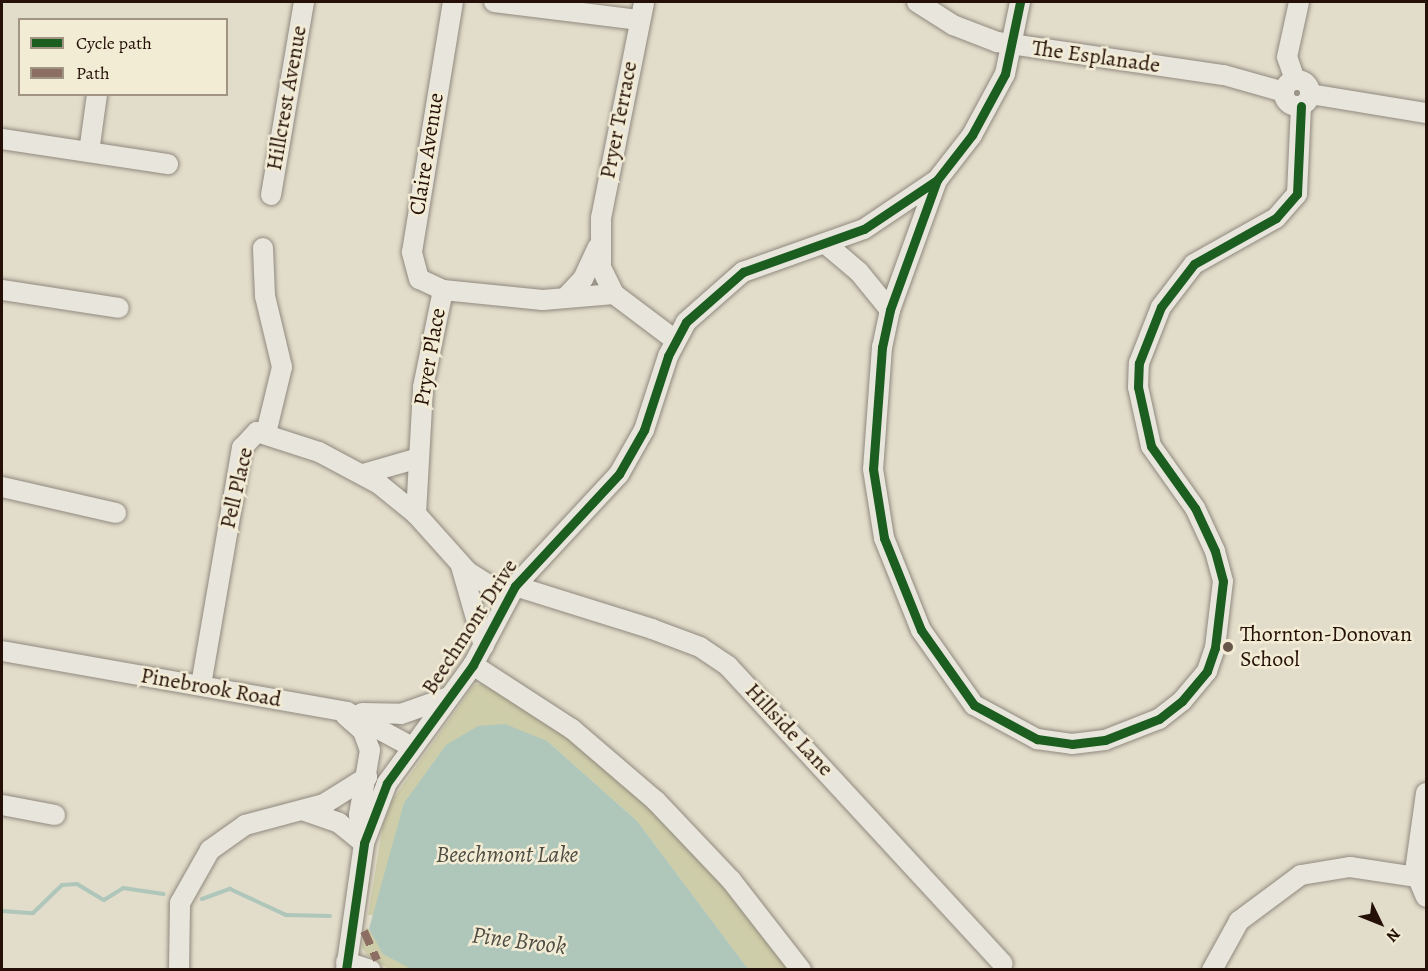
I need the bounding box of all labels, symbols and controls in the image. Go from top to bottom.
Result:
legend [18,18,228,96]
street label: Hillcrest Avenue [261,23,313,173]
text: Cycle path [76,31,152,55]
street label: The Esplanade [1030,35,1162,79]
street label: Pryer Terrace [595,59,643,181]
text: Path [76,61,110,85]
street label: Claire Avenue [404,91,450,217]
street label: Pryer Place [408,306,452,408]
street label: Pell Place [215,445,259,531]
street label: Beechmont Drive [416,554,524,700]
place label: Thornton-Donovan School [1240,621,1412,672]
marker: Thornton-Donovan School [1221,640,1235,654]
street label: Pinebrook Road [139,663,283,713]
street label: Hillside Lane [739,678,839,782]
water label: Beechmont Lake [436,841,578,869]
north arrow [1350,893,1410,953]
water label: Pine Brook [470,921,568,961]
text: N [1381,924,1405,947]

